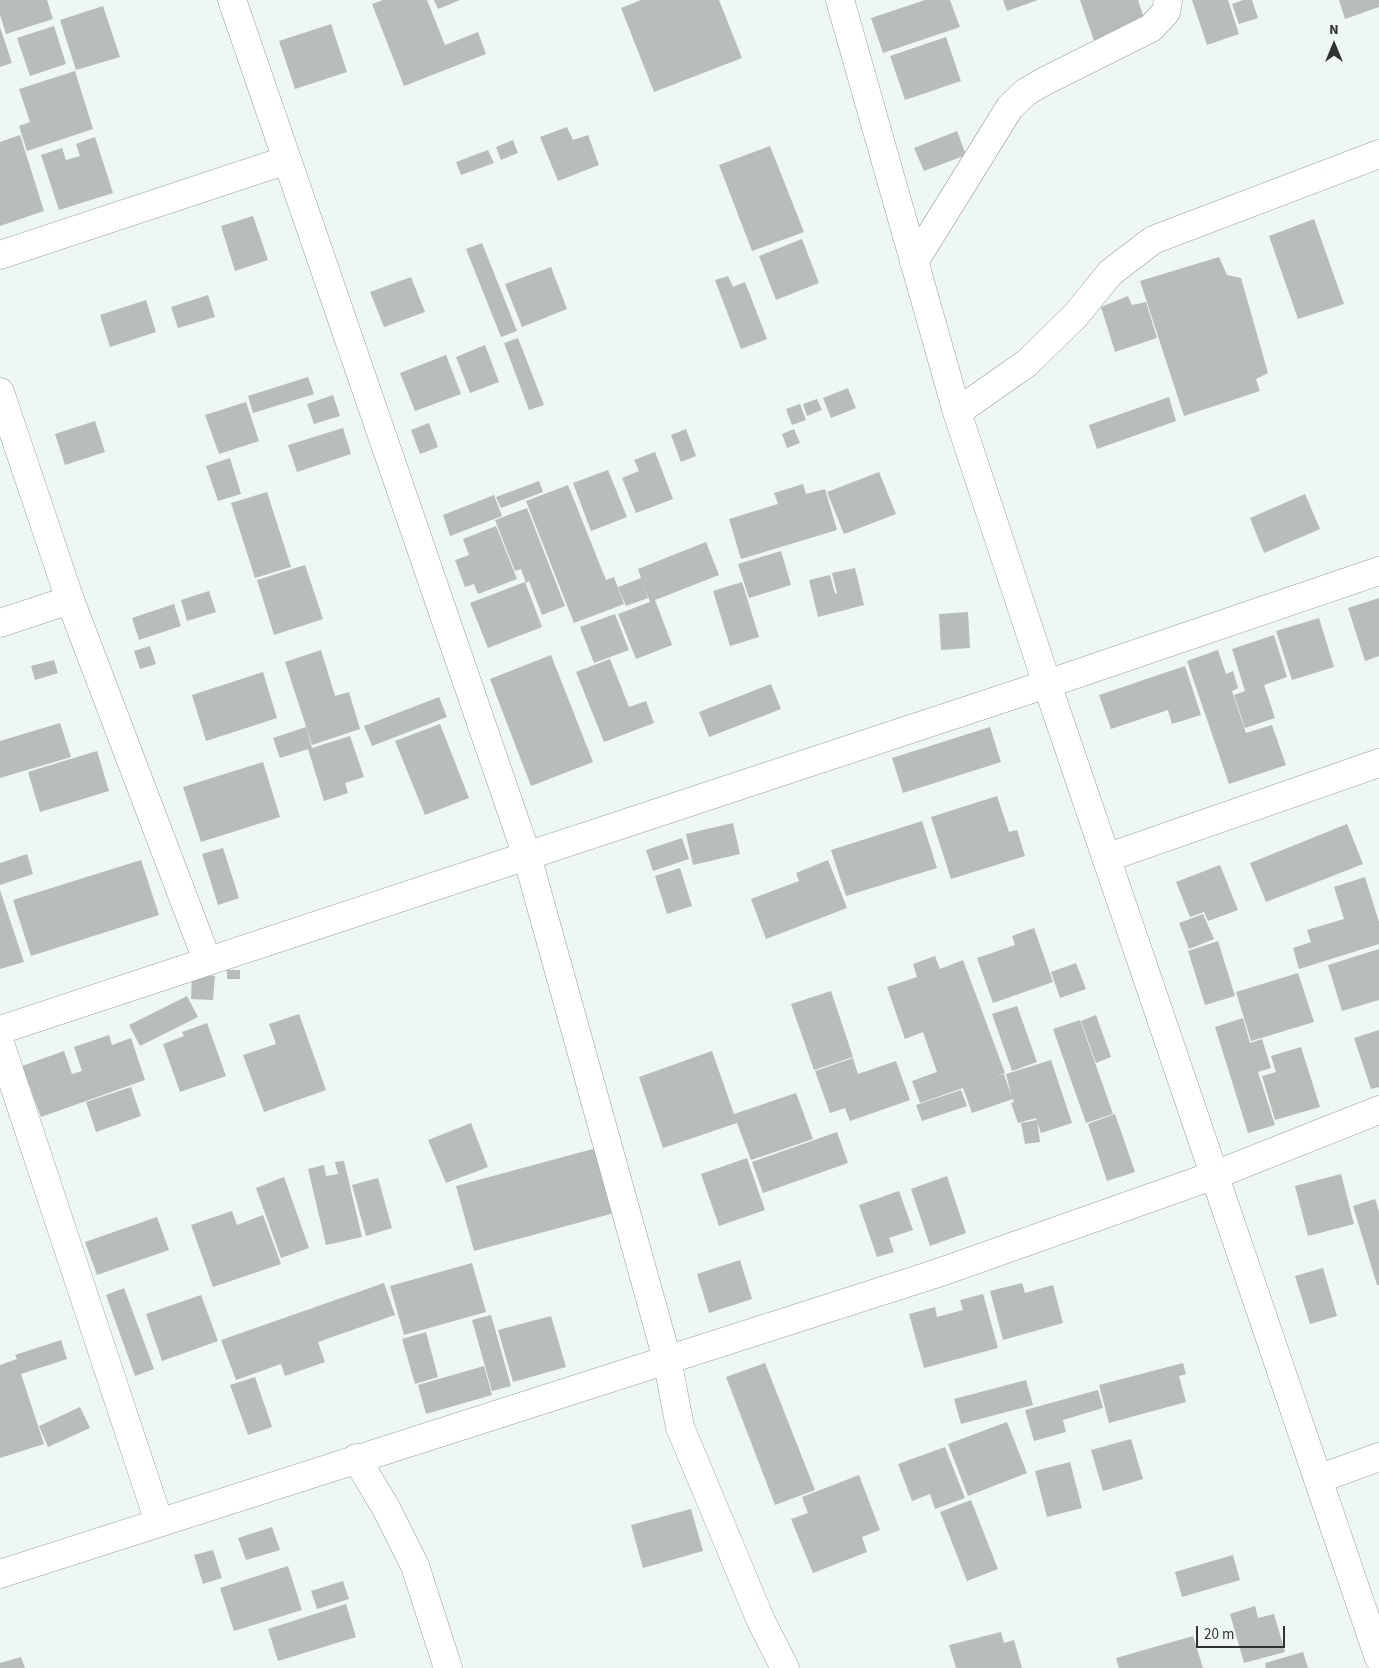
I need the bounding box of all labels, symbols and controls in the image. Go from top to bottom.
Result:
north arrow [1309,20,1359,70]
text: N [1329,20,1339,40]
scale bar [1199,1616,1288,1648]
text: 20 m [1204,1624,1234,1645]

